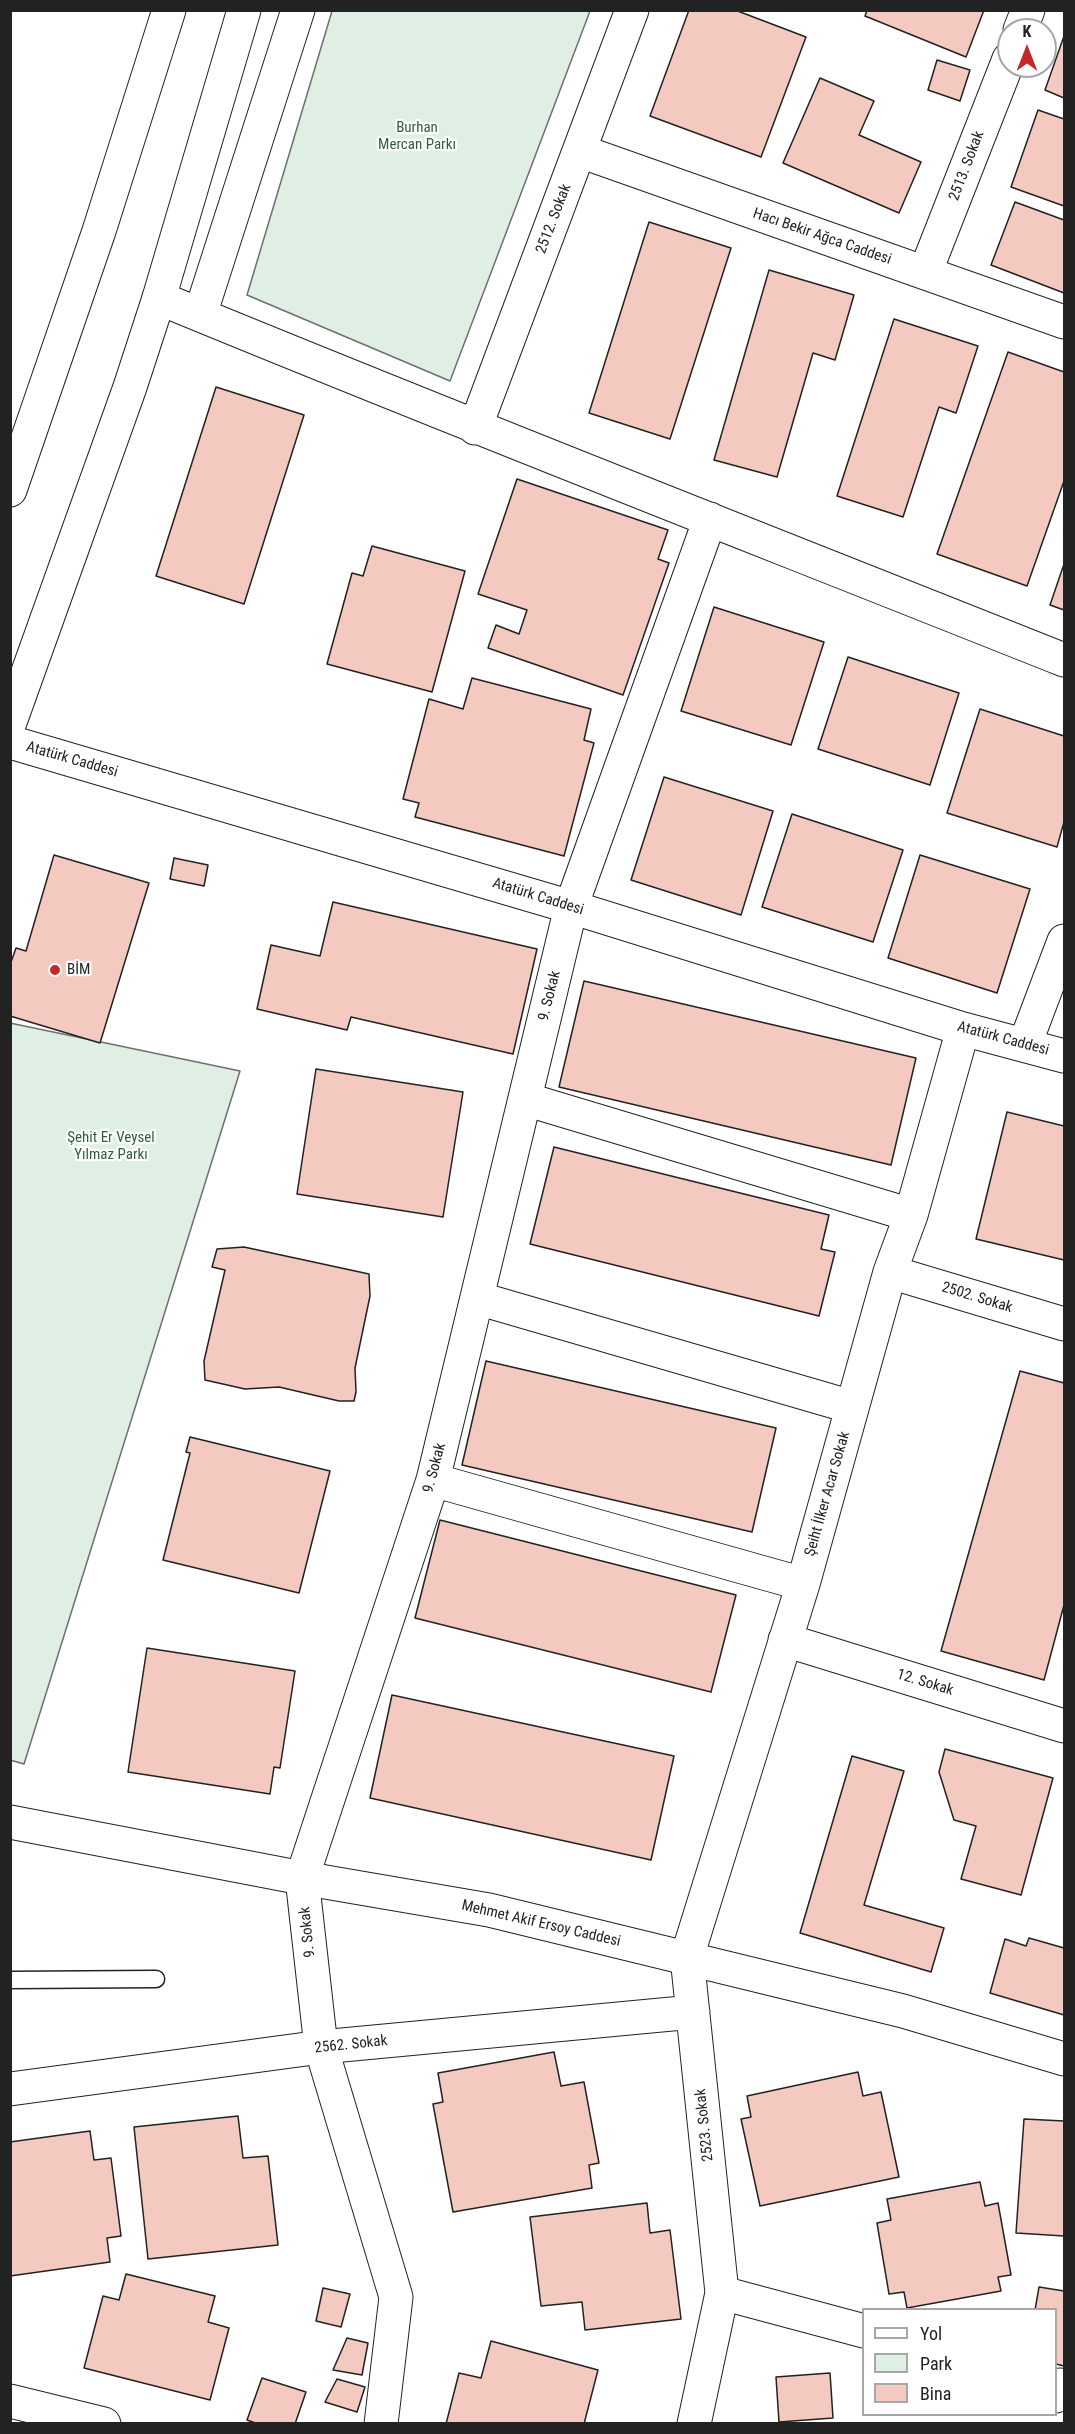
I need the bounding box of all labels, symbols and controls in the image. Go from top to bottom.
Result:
north arrow [997,18,1057,78]
text: K [1023,22,1031,41]
park label: Burhan Mercan Parkı [378,119,456,154]
street label: 2513. Sokak [946,129,988,203]
street label: 2512. Sokak [533,182,575,256]
street label: Hacı Bekir Ağca Caddesi [750,205,894,269]
street label: Atatürk Caddesi [24,738,120,782]
street label: Atatürk Caddesi [490,875,586,919]
place label: BİM [67,961,90,979]
marker: BİM [48,963,62,977]
street label: 9. Sokak [535,969,565,1023]
street label: Atatürk Caddesi [955,1018,1051,1060]
park label: Şehit Er Veysel Yılmaz Parkı [67,1129,155,1164]
street label: 2502. Sokak [939,1279,1015,1317]
street label: Şeiht İlker Acar Sokak [802,1430,854,1558]
street label: 9. Sokak [420,1441,450,1495]
street label: 12. Sokak [895,1666,955,1700]
street label: Mehmet Akif Ersoy Caddesi [460,1897,622,1951]
street label: 9. Sokak [296,1906,320,1958]
street label: 2562. Sokak [314,2032,388,2058]
street label: 2523. Sokak [692,2088,718,2162]
legend [862,2308,1057,2416]
text: Yol [920,2323,942,2344]
text: Park [920,2353,952,2374]
text: Bina [920,2383,951,2404]

